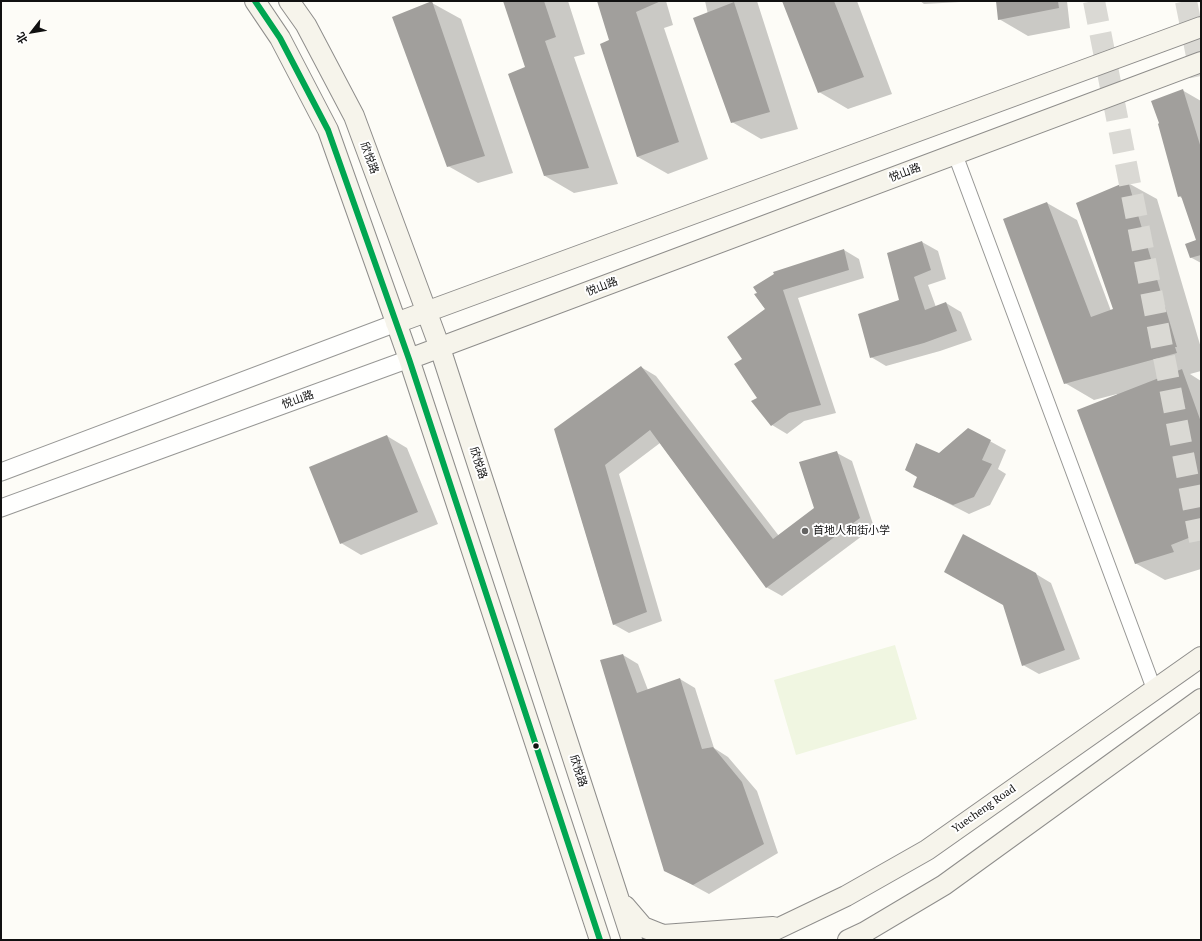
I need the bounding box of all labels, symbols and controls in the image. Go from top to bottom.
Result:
north arrow [12,12,52,52]
text: 北 [13,30,31,47]
street label: 欣悦路 [357,140,381,176]
street label: 悦山路 [887,161,923,185]
street label: 悦山路 [584,275,620,299]
street label: 悦山路 [280,388,316,412]
street label: 欣悦路 [467,445,489,481]
place label: 首地人和街小学 [813,524,890,538]
marker: 首地人和街小学 [800,526,810,536]
unlabelled marker [531,741,541,751]
street label: 欣悦路 [567,753,589,789]
street label: Yuecheng Road [950,782,1018,836]

